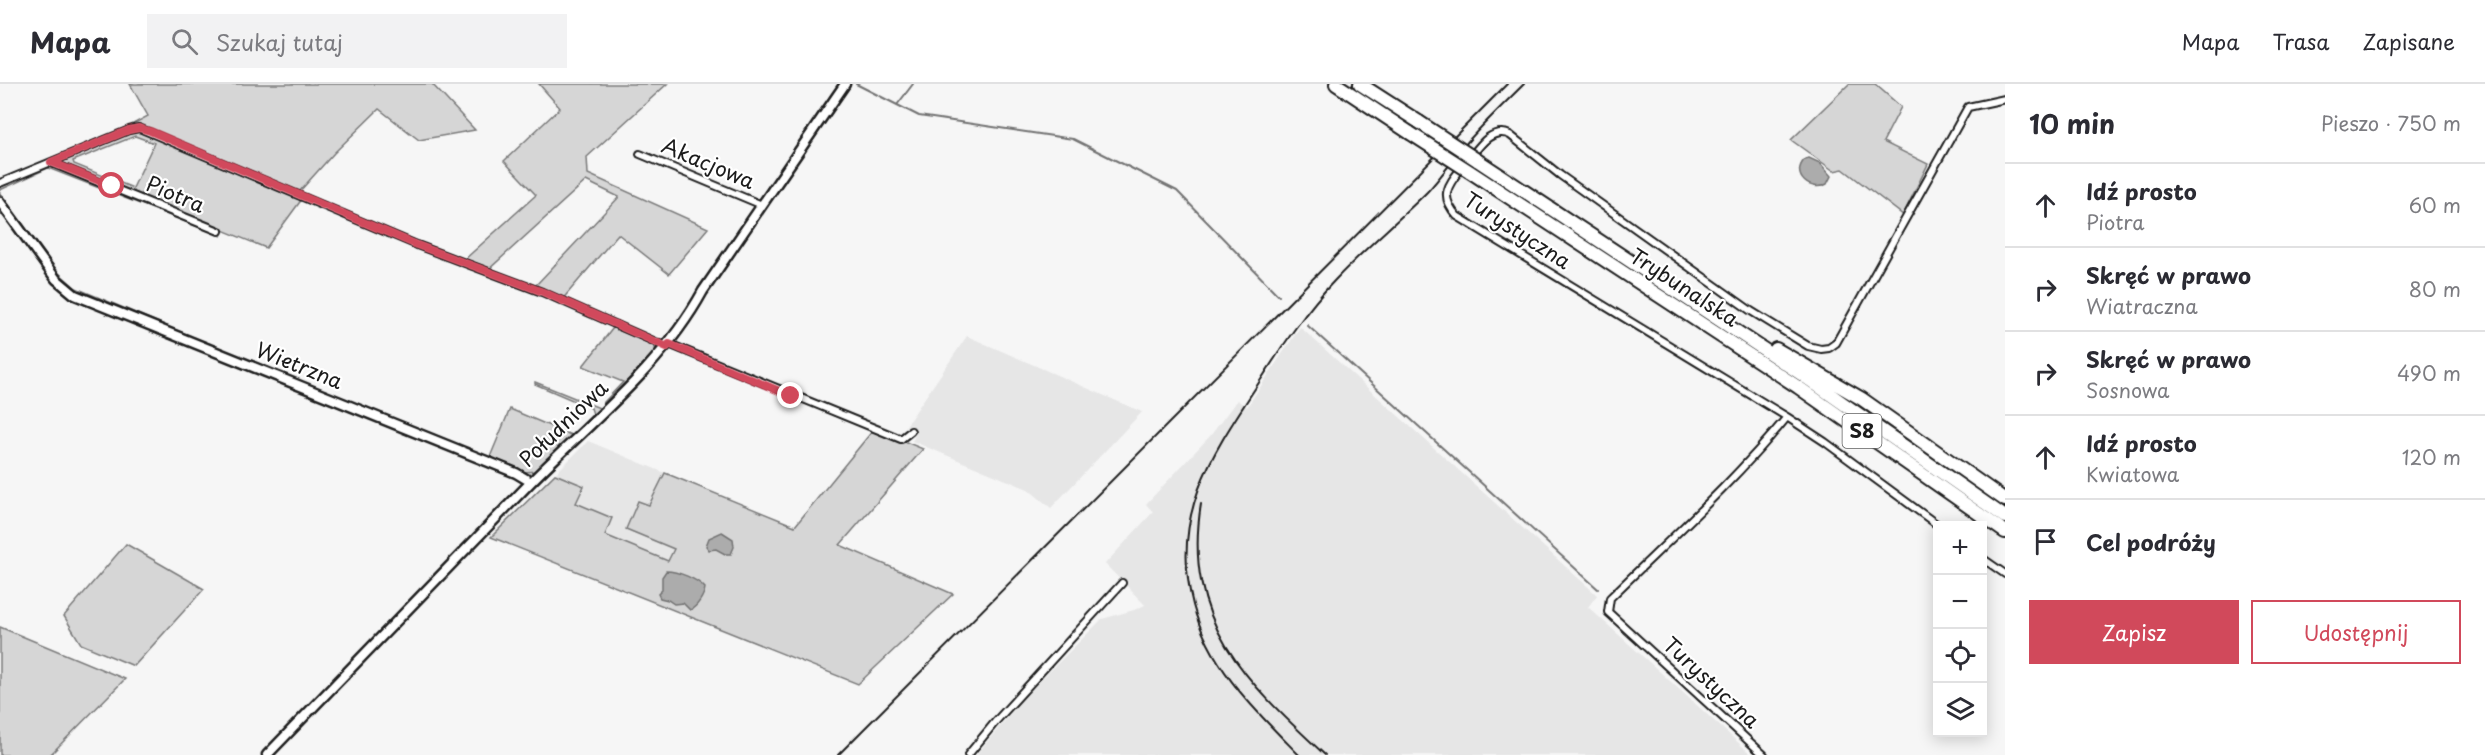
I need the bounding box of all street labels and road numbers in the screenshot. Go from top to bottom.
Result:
street label: Akacjowa [657,128,760,196]
street label: Piotra [141,166,210,220]
street label: Turystyczna [1458,183,1578,276]
street label: Trybunalska [1624,239,1746,334]
street label: Wietrzna [251,332,348,396]
street label: Południowa [511,372,614,473]
road number: S8 [1842,414,1882,448]
street label: Turystyczna [1657,628,1768,735]

